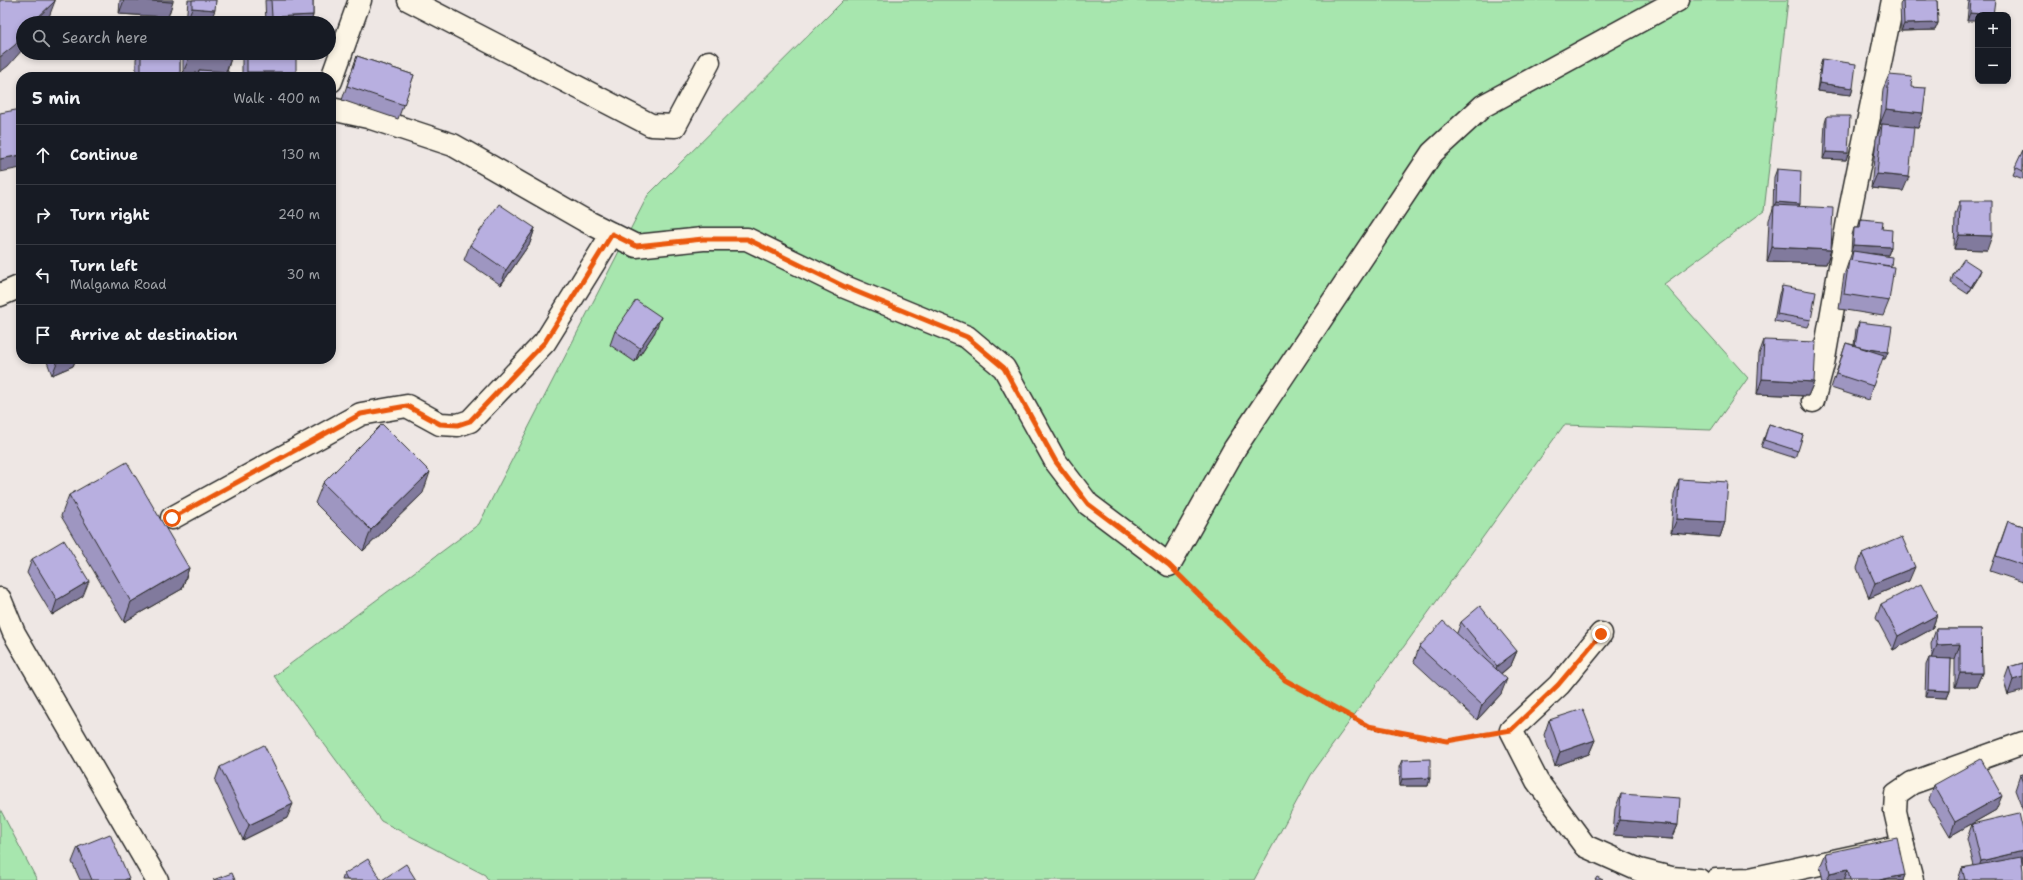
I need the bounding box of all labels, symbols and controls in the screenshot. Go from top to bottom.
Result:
map controls [1975,12,2011,84]
button: + [1975,12,2011,48]
search box [16,16,336,60]
icon: search [30,27,52,49]
text: Search here [62,28,148,48]
button: − [1975,48,2011,84]
text: 5 min [32,87,80,109]
text: Walk · 400 m [233,90,320,107]
icon: ahead [32,144,54,166]
text: Continue [70,145,138,165]
text: 130 m [282,146,320,163]
icon: right [32,204,54,226]
text: Turn right [70,205,150,225]
text: 240 m [278,206,320,223]
text: Turn left [70,256,138,276]
icon: left [32,264,54,286]
text: 30 m [286,266,320,283]
text: Malgama Road [70,276,167,293]
icon: arrive [32,324,54,346]
text: Arrive at destination [70,325,238,345]
route start [163,509,181,527]
route end [1592,625,1610,643]

